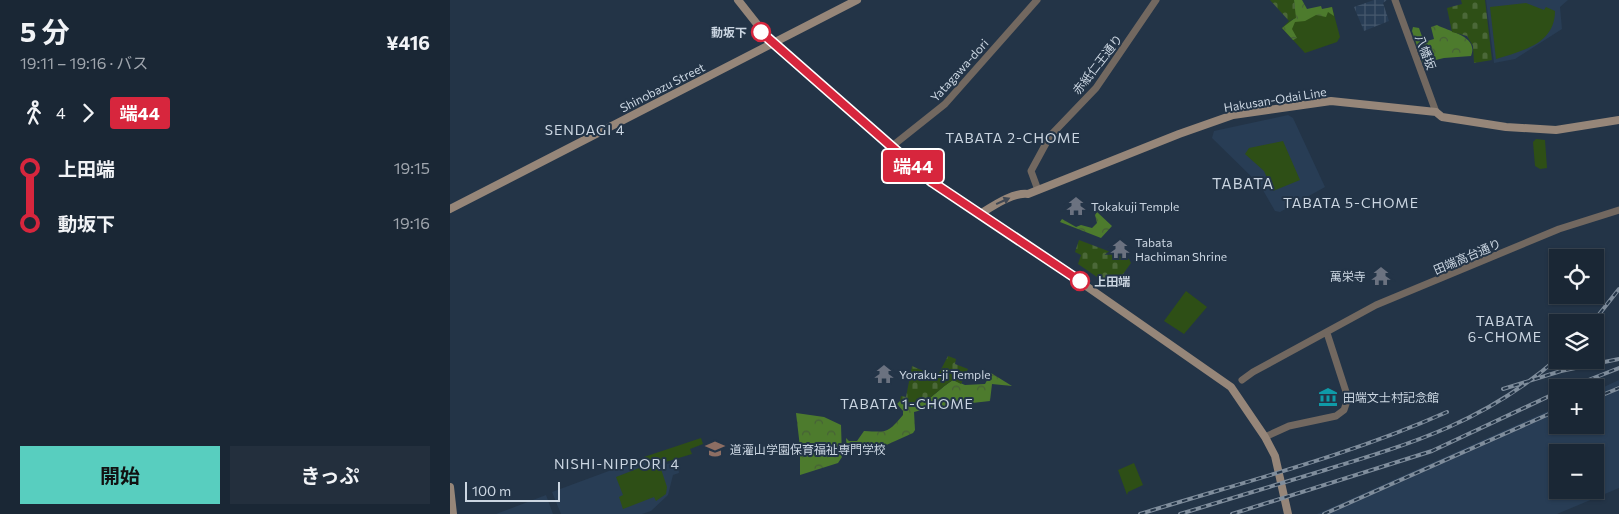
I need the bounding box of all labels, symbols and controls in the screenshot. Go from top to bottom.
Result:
text: 5 分 [20,14,70,48]
marker: 動坂下 [751,22,771,42]
place label: 動坂下 [711,25,747,39]
text: ¥416 [386,31,430,54]
street label: 赤紙仁王通り [1069,31,1125,97]
street label: 八幡坂 [1413,33,1439,71]
street label: Yatagawa-dori [927,36,991,104]
text: 19:11 – 19:16 · バス [20,53,148,72]
street label: Shinobazu Street [617,60,707,114]
street label: Hakusan-Odai Line [1223,84,1327,114]
icon: walk [20,99,48,127]
icon: forward [74,99,102,127]
text: 端44 [120,102,160,124]
text: 4 [56,103,66,122]
district label: SENDAGI 4 [545,121,625,138]
district label: TABATA 2-CHOME [945,129,1081,146]
line badge: 端44 [884,150,942,182]
text: 端44 [893,155,933,177]
text: 上田端 [58,157,115,180]
text: 19:15 [394,158,430,177]
district label: TABATA [1212,174,1274,192]
district label: TABATA 5-CHOME [1283,194,1419,211]
temple icon: Tokakuji Temple [1065,195,1087,217]
one-way arrow [996,197,1010,205]
place label: Tokakuji Temple [1091,199,1179,213]
text: 動坂下 [58,212,115,235]
text: 19:16 [393,213,430,232]
place label: Tabata Hachiman Shrine [1135,235,1227,263]
street label: 田端高台通り [1431,235,1503,277]
temple icon: Tabata Hachiman Shrine [1109,238,1131,260]
map controls [1549,249,1604,499]
button: locate [1549,249,1604,304]
temple icon: 萬栄寺 [1370,265,1392,287]
place label: 萬栄寺 [1330,269,1366,283]
marker: 上田端 [1070,271,1090,291]
place label: 上田端 [1094,274,1130,288]
district label: TABATA 6-CHOME [1468,312,1542,345]
button: layers [1549,314,1604,369]
temple icon: Yoraku-ji Temple [873,363,895,385]
place label: Yoraku-ji Temple [899,367,991,381]
button: + [1549,379,1604,434]
museum icon: 田端文士村記念館 [1317,386,1339,408]
place label: 田端文士村記念館 [1343,390,1439,404]
district label: TABATA 1-CHOME [840,395,974,412]
school or university icon: 道灌山学園保育福祉専門学校 [704,438,726,460]
place label: 道灌山学園保育福祉専門学校 [730,442,886,456]
button: − [1549,444,1604,499]
button: 開始 [20,446,220,504]
button: きっぷ [230,446,430,504]
district label: NISHI-NIPPORI 4 [554,455,680,472]
scale bar [465,479,560,502]
text: 100 m [472,482,511,499]

